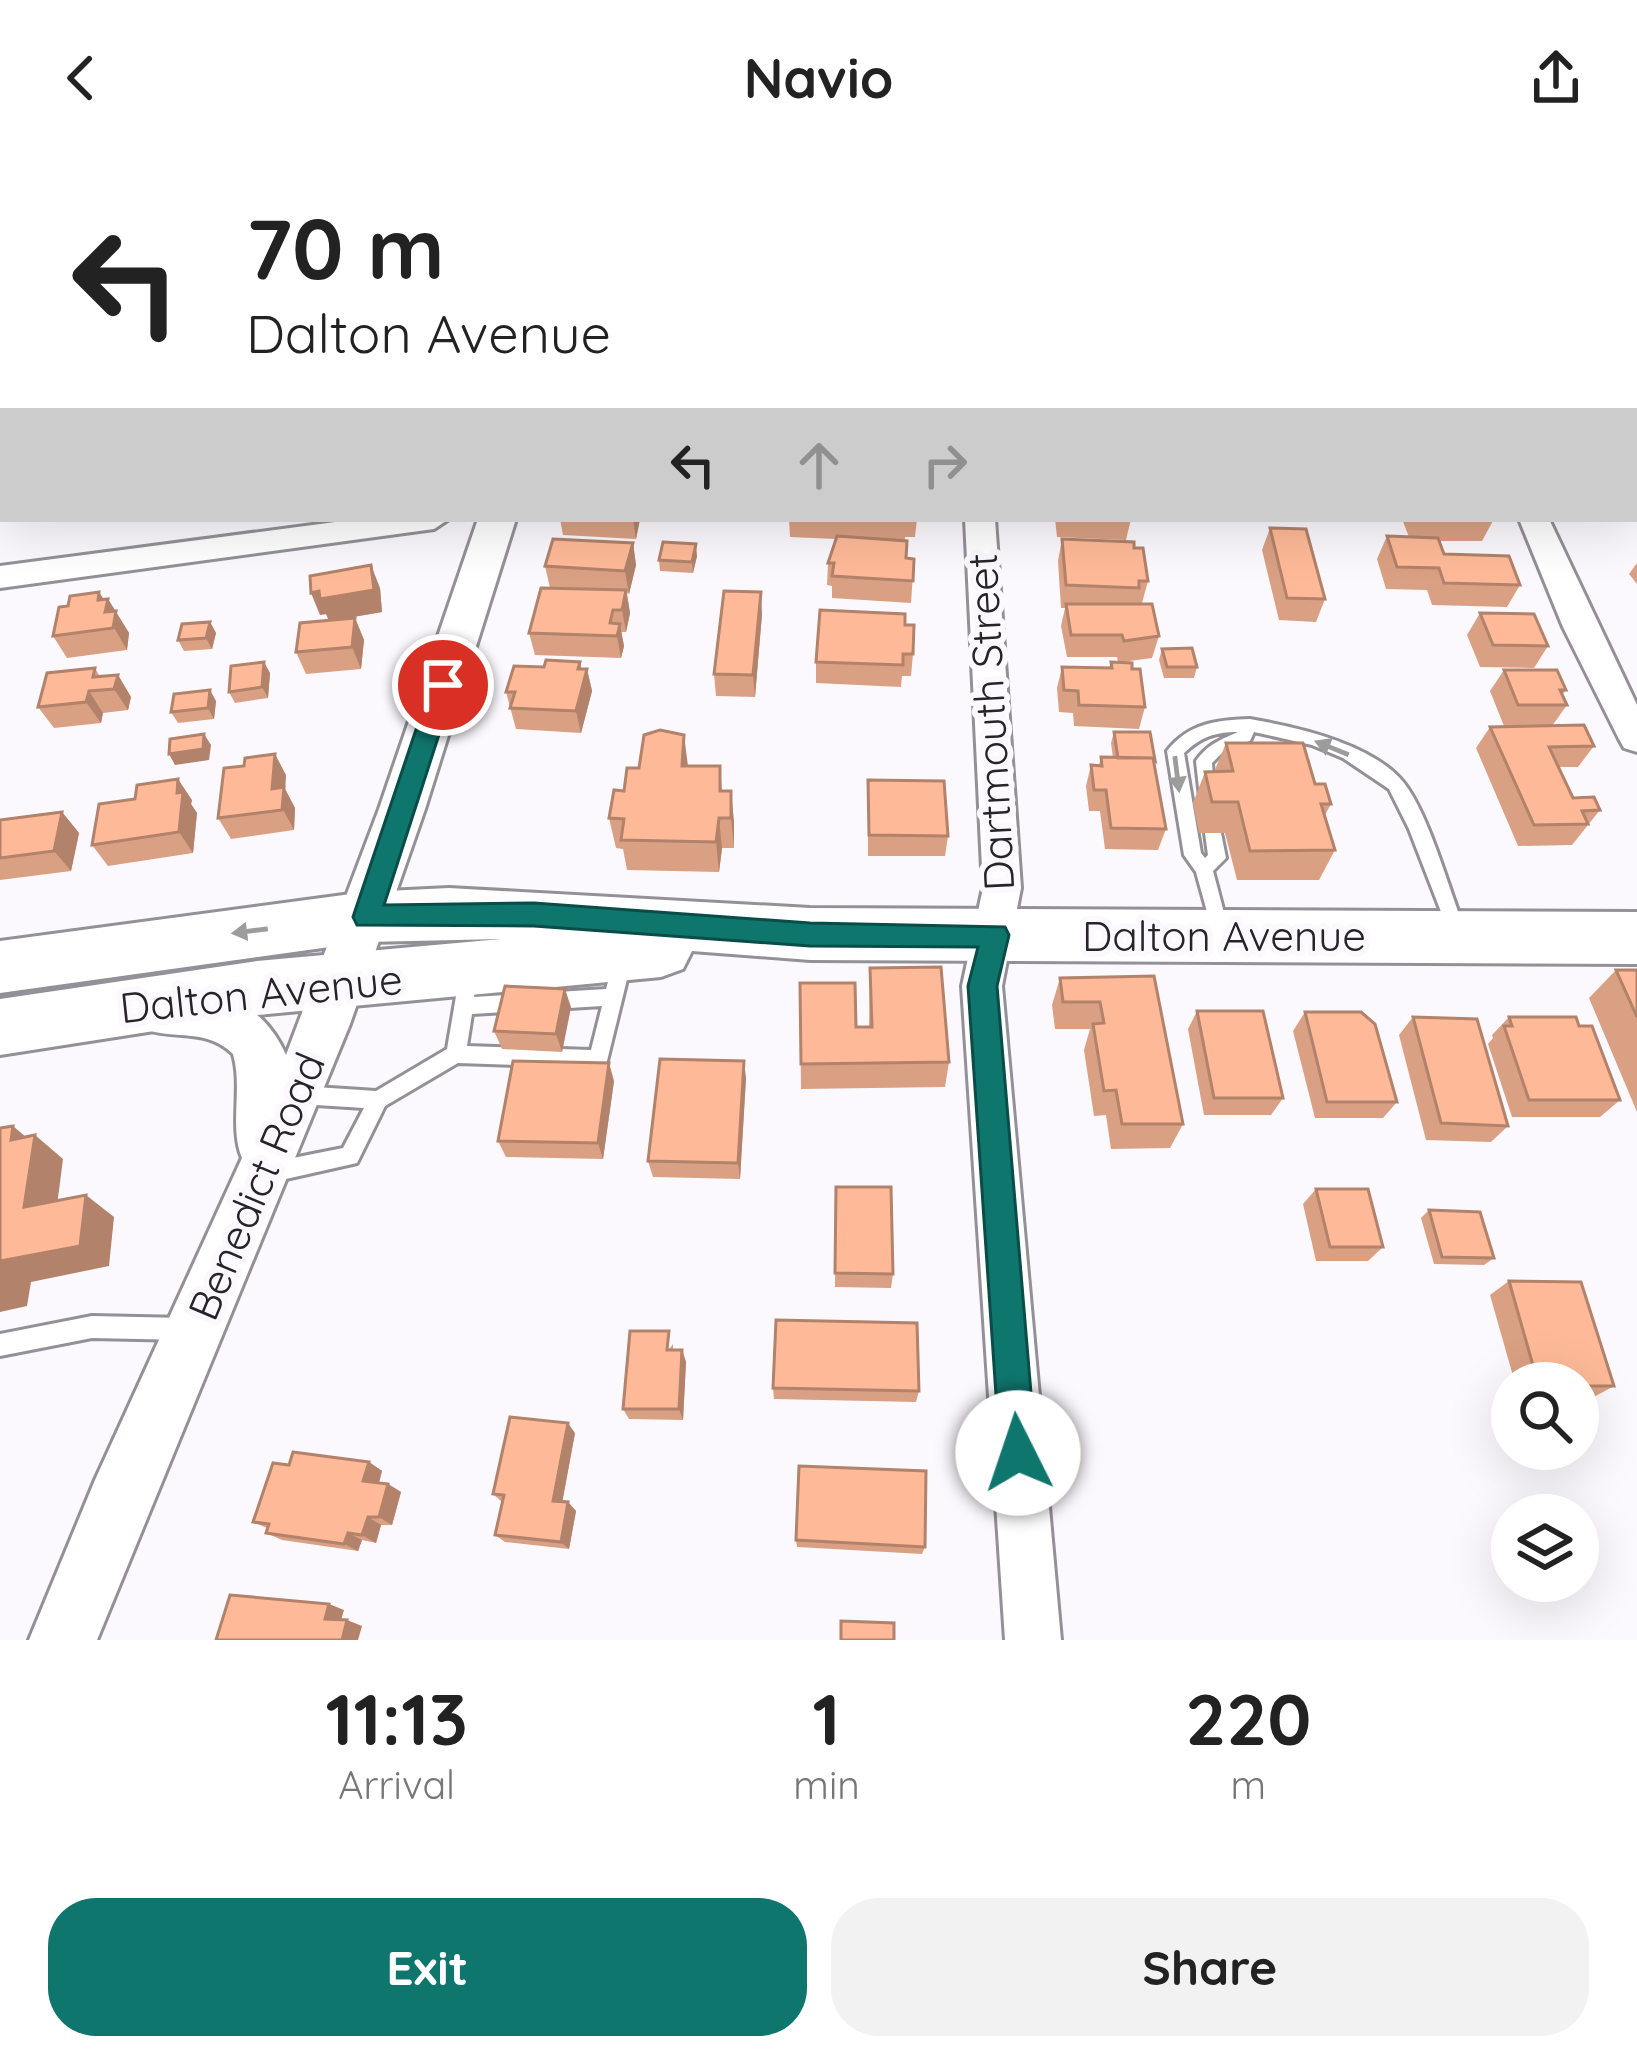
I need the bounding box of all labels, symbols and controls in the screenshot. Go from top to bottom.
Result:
text: Navio [744,44,893,112]
icon: back [48,45,114,111]
icon: share [1523,45,1589,111]
text: 70 m [246,195,445,300]
icon: left [48,204,204,360]
text: Dalton Avenue [246,299,611,367]
icon: left [660,432,726,498]
icon: ahead [786,432,852,498]
icon: right [912,432,978,498]
street label: Dartmouth Street [955,552,1025,892]
pin [392,634,494,736]
icon: arrive [410,652,476,718]
one-way arrow [1314,738,1350,757]
one-way arrow [1168,756,1187,793]
street label: Dalton Avenue [1082,909,1366,962]
one-way arrow [231,922,268,941]
street label: Dalton Avenue [117,952,405,1034]
street label: Benedict Road [176,1044,336,1328]
map controls [1491,1362,1599,1602]
button: search [1491,1362,1599,1470]
position arrow [955,1390,1081,1516]
button: layers [1491,1494,1599,1602]
text: 11:13 [326,1673,468,1763]
text: 1 [813,1673,841,1763]
text: 220 [1185,1673,1311,1763]
text: Arrival [338,1760,455,1809]
text: min [793,1760,860,1809]
text: m [1231,1760,1266,1809]
button: Exit [48,1898,807,2036]
button: Share [831,1898,1589,2036]

